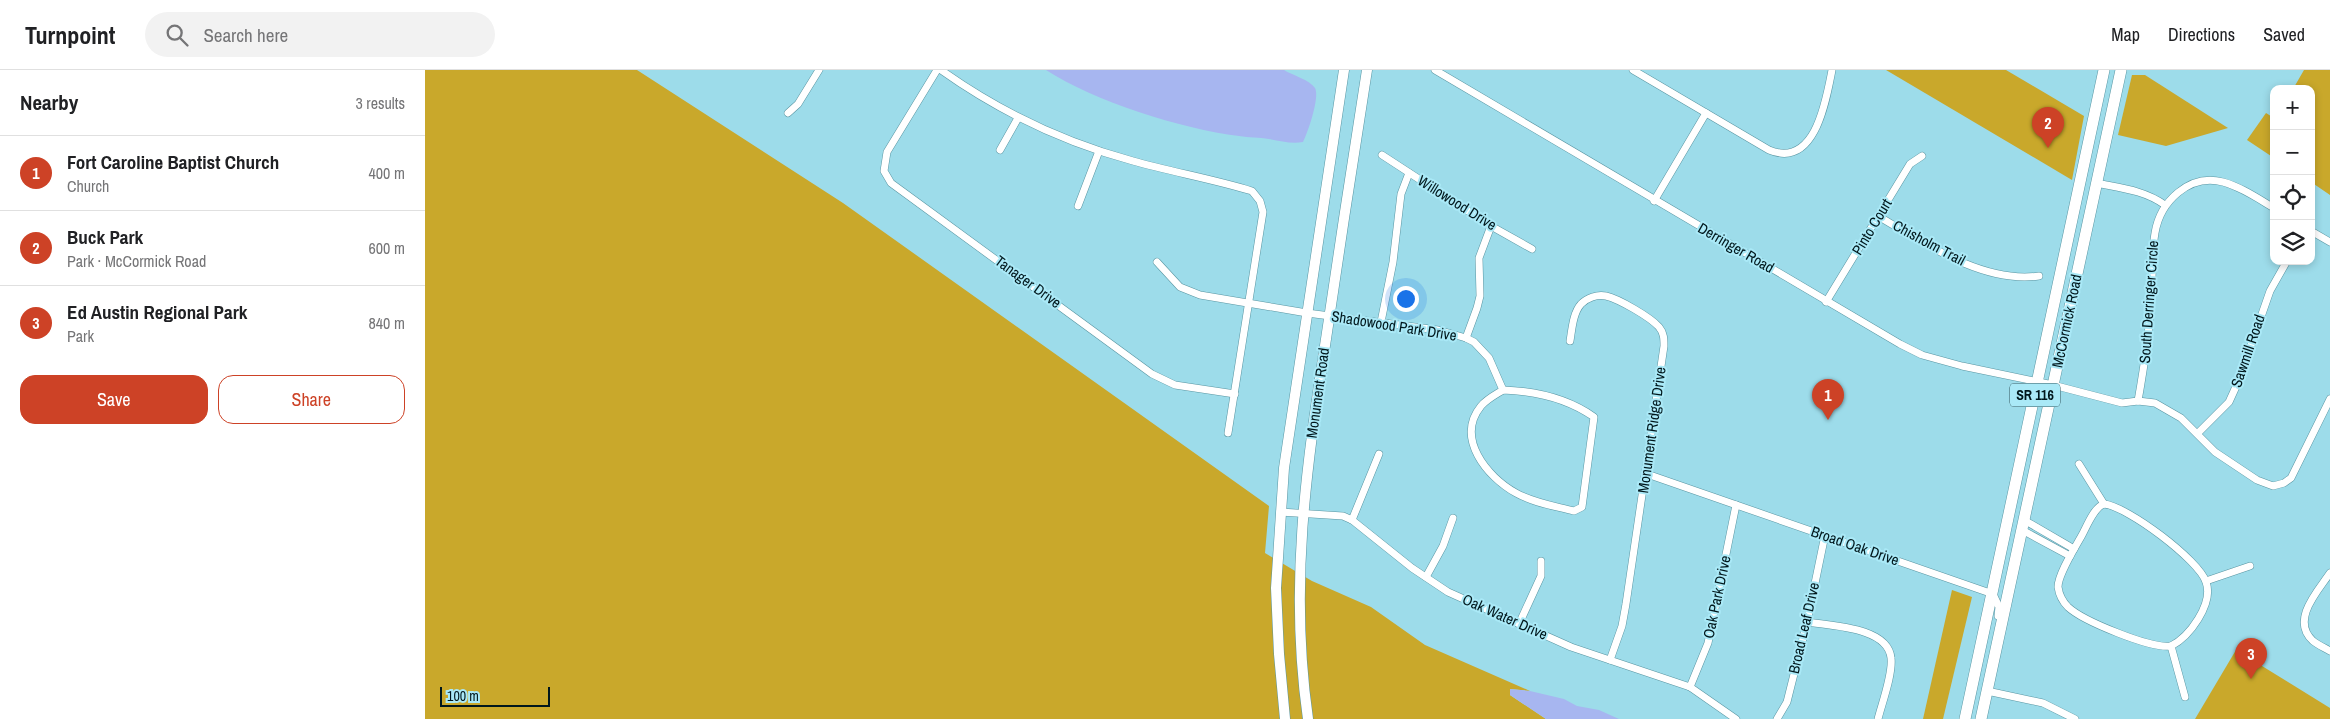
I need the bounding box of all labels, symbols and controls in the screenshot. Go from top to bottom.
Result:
search box [145,12,495,57]
text: Turnpoint [25,19,115,51]
icon: search [163,21,191,49]
text: Search here [203,22,288,48]
text: Map [2111,22,2140,47]
text: Directions [2168,22,2235,47]
text: Saved [2263,22,2305,47]
map controls [2270,85,2315,265]
button: + [2270,85,2315,130]
text: Nearby [20,88,78,117]
text: 3 results [355,92,405,114]
pin: 2 [2032,107,2064,148]
button: − [2270,130,2315,175]
text: Fort Caroline Baptist Church [67,149,279,175]
text: 1 [32,162,40,184]
text: 400 m [369,162,405,184]
street label: Willowood Drive [1414,170,1501,235]
text: Church [67,175,109,197]
button: locate [2270,175,2315,220]
street label: Pinto Court [1847,194,1897,259]
street label: Chisholm Trail [1889,215,1969,270]
street label: Derringer Road [1694,217,1778,278]
button: layers [2270,220,2315,265]
text: Buck Park [67,224,143,250]
text: 2 [32,237,40,259]
text: 600 m [369,237,405,259]
street label: South Derringer Circle [2134,240,2163,364]
text: Park · McCormick Road [67,250,206,272]
street label: Tanager Drive [991,250,1066,313]
street label: McCormick Road [2046,272,2087,370]
your location [1393,286,1419,312]
text: Ed Austin Regional Park [67,299,247,325]
street label: Shadowood Park Drive [1330,305,1458,346]
text: 3 [32,312,40,334]
text: 840 m [369,312,405,334]
street label: Sawmill Road [2225,312,2270,390]
text: Park [67,325,94,347]
street label: Monument Road [1301,346,1334,439]
street label: Monument Ridge Drive [1632,365,1671,494]
button: Save [20,375,208,424]
button: Share [218,375,405,424]
pin: 1 [1812,379,1844,420]
road number: SR 116 [2010,384,2060,406]
street label: Broad Oak Drive [1808,521,1902,570]
street label: Oak Park Drive [1697,553,1736,640]
street label: Broad Leaf Drive [1783,580,1824,676]
street label: Oak Water Drive [1459,588,1551,645]
pin: 3 [2235,638,2267,679]
scale bar [440,684,550,707]
text: 100 m [447,687,479,705]

